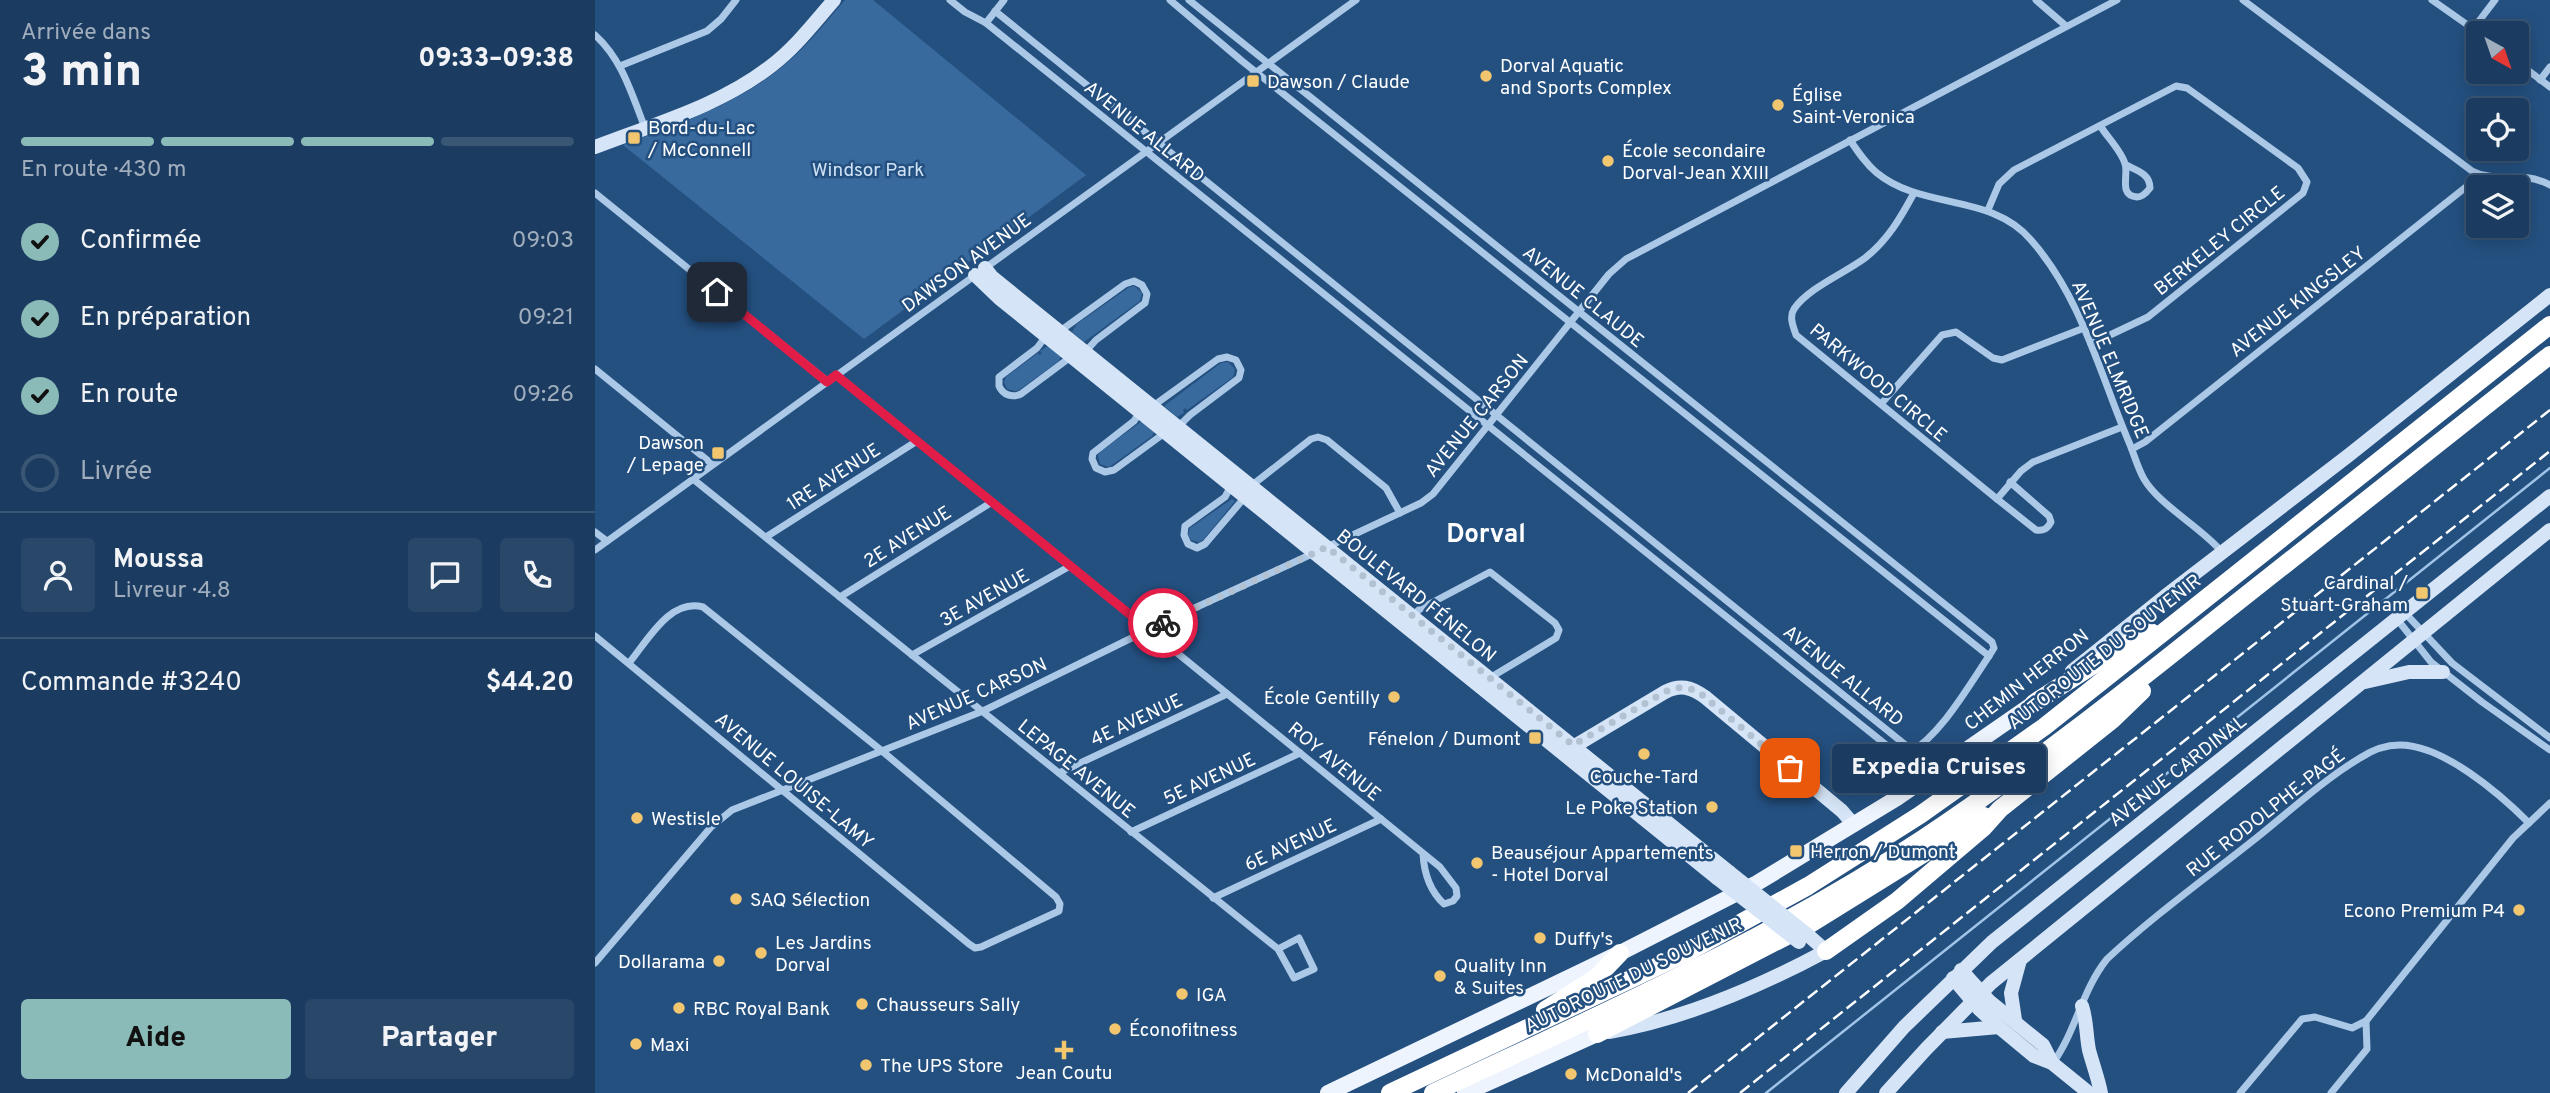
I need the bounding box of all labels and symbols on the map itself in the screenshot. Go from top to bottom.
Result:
north arrow [2466,21,2529,84]
place label: Dorval Aquatic and Sports Complex [1500,55,1672,101]
marker: Dorval Aquatic and Sports Complex [1478,68,1494,84]
place label: Dawson / Claude [1267,71,1410,95]
marker: Dawson / Claude [1245,73,1261,89]
street label: AVENUE ALLARD [1079,77,1209,189]
place label: Église Saint-Veronica [1792,83,1915,130]
marker: Église Saint-Veronica [1770,97,1786,113]
place label: Bord-du-Lac / McConnell [647,117,756,163]
marker: Bord-du-Lac / McConnell [626,130,642,146]
place label: École secondaire Dorval-Jean XXIII [1622,139,1769,186]
marker: École secondaire Dorval-Jean XXIII [1600,153,1616,169]
park label: Windsor Park [812,159,924,183]
street label: BERKELEY CIRCLE [2150,181,2291,302]
street label: DAWSON AVENUE [898,209,1037,319]
street label: AVENUE CLAUDE [1517,241,1648,354]
street label: AVENUE KINGSLEY [2225,242,2371,363]
pin [687,262,747,322]
street label: AVENUE ELMRIDGE [2065,277,2153,442]
street label: PARKWOOD CIRCLE [1804,319,1952,448]
street label: AVENUE CARSON [1420,350,1535,483]
place label: Dawson / Lepage [626,432,704,478]
street label: 1RE AVENUE [783,438,886,517]
marker: Dawson / Lepage [710,445,726,461]
street label: 2E AVENUE [860,501,956,574]
district label: Dorval [1446,519,1526,552]
street label: BOULEVARD FÉNELON [1331,524,1501,668]
street label: 3E AVENUE [936,564,1034,633]
street label: AUTOROUTE DU SOUVENIR [2004,570,2207,736]
place label: Cardinal / Stuart-Graham [2280,572,2408,618]
marker: Cardinal / Stuart-Graham [2414,585,2430,601]
courier [1128,588,1198,658]
street label: AVENUE ALLARD [1778,621,1908,733]
street label: CHEMIN HERRON [1960,624,2095,737]
street label: AVENUE CARSON [902,653,1051,737]
place label: École Gentilly [1264,686,1380,711]
street label: 4E AVENUE [1087,689,1187,753]
marker: École Gentilly [1386,689,1402,705]
street label: AVENUE LOUISE-LAMY [709,708,878,855]
street label: AVENUE CARDINAL [2105,710,2252,833]
street label: LEPAGE AVENUE [1012,715,1139,824]
street label: ROY AVENUE [1282,718,1385,807]
place label: Fénelon / Dumont [1368,728,1521,752]
marker: Fénelon / Dumont [1527,730,1543,746]
pin [1760,738,1820,798]
street label: RUE RODOLPHE-PAGÉ [2181,743,2351,883]
callout: Expedia Cruises [1832,744,2045,792]
marker: Couche-Tard [1636,746,1652,762]
street label: 5E AVENUE [1160,748,1260,812]
place label: Couche-Tard [1590,766,1698,790]
place label: Le Poke Station [1565,797,1698,821]
marker: Le Poke Station [1704,799,1720,815]
place label: Westisle [651,808,721,832]
marker: Westisle [629,810,645,826]
street label: 6E AVENUE [1241,814,1341,878]
place label: Herron / Dumont [1810,841,1956,865]
place label: Beauséjour Appartements - Hotel Dorval [1491,842,1714,888]
marker: Herron / Dumont [1788,843,1804,859]
marker: Beauséjour Appartements - Hotel Dorval [1469,855,1485,871]
place label: SAQ Sélection [750,889,870,913]
marker: SAQ Sélection [728,891,744,907]
place label: Econo Premium P4 [2343,900,2505,924]
marker: Econo Premium P4 [2511,902,2527,918]
street label: AUTOROUTE DU SOUVENIR [1521,913,1747,1039]
place label: Duffy's [1554,928,1614,952]
marker: Duffy's [1532,930,1548,946]
place label: Les Jardins Dorval [775,932,872,978]
marker: Les Jardins Dorval [753,945,769,961]
place label: Dollarama [618,951,705,975]
marker: Dollarama [711,953,727,969]
place label: Quality Inn & Suites [1454,955,1547,1001]
marker: Quality Inn & Suites [1432,968,1448,984]
place label: IGA [1196,984,1227,1008]
marker: IGA [1174,986,1190,1002]
place label: Chausseurs Sally [876,994,1020,1018]
marker: Chausseurs Sally [854,996,870,1012]
place label: RBC Royal Bank [693,998,830,1022]
marker: RBC Royal Bank [671,1000,687,1016]
place label: Éconofitness [1129,1018,1238,1043]
marker: Éconofitness [1107,1021,1123,1037]
place label: Maxi [650,1034,690,1058]
marker: Maxi [628,1036,644,1052]
marker: Jean Coutu [1056,1042,1072,1058]
place label: The UPS Store [880,1055,1003,1079]
marker: The UPS Store [858,1057,874,1073]
place label: Jean Coutu [1016,1062,1113,1086]
place label: McDonald's [1585,1064,1683,1088]
marker: McDonald's [1563,1066,1579,1082]

